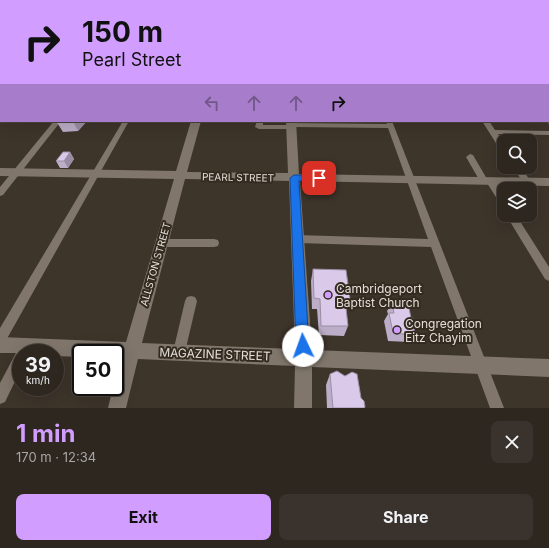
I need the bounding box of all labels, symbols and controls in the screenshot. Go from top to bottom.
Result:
text: 150 m [82,15,163,49]
icon: right [16,16,68,68]
text: Pearl Street [82,49,181,70]
icon: left [201,92,223,114]
icon: ahead [243,92,265,114]
icon: ahead [285,92,307,114]
icon: right [327,92,349,114]
map controls [497,134,537,222]
button: search [497,134,537,174]
pin [302,161,336,195]
icon: arrive [308,167,330,189]
street label: PEARL STREET [202,170,274,184]
button: layers [497,182,537,222]
street label: ALLSTON STREET [137,221,173,307]
place label: Cambridgeport Baptist Church [336,281,422,310]
marker: Cambridgeport Baptist Church [323,290,333,300]
place label: Congregation Eitz Chayim [405,316,482,345]
position arrow [282,325,324,367]
marker: Congregation Eitz Chayim [392,325,402,335]
speed limit sign: 50 [72,344,124,396]
street label: MAGAZINE STREET [159,345,271,363]
text: 39 [25,353,51,377]
text: km/h [26,374,50,386]
text: 1 min [16,419,75,448]
button: close [491,421,533,463]
text: 170 m · 12:34 [16,449,96,465]
button: Exit [16,494,271,540]
button: Share [279,494,533,540]

